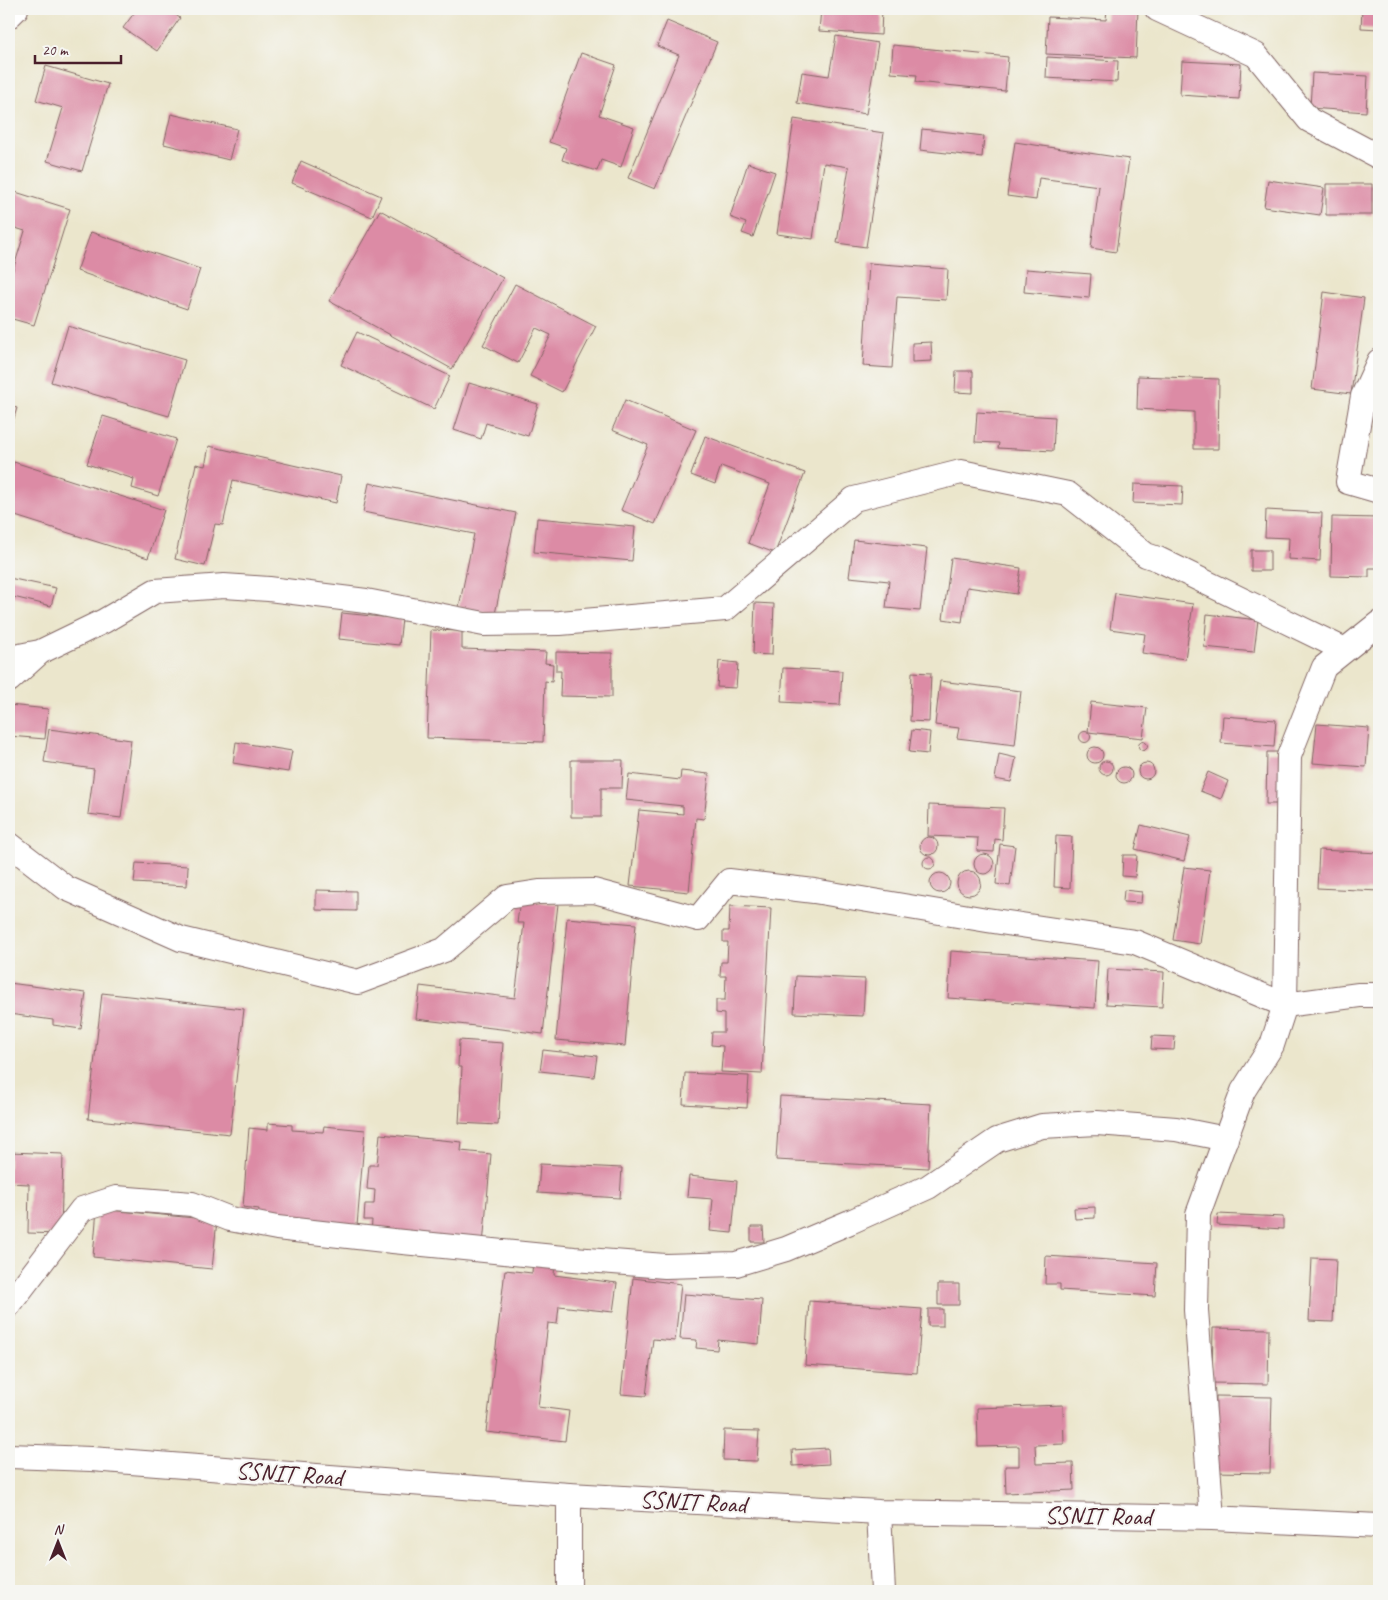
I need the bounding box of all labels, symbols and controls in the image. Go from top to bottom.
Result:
scale bar [35,32,121,64]
text: 20 m [42,41,69,60]
street label: SSNIT Road [235,1454,348,1494]
street label: SSNIT Road [639,1483,751,1521]
street label: SSNIT Road [1044,1499,1156,1533]
north arrow [32,1518,82,1568]
text: N [54,1521,65,1538]

